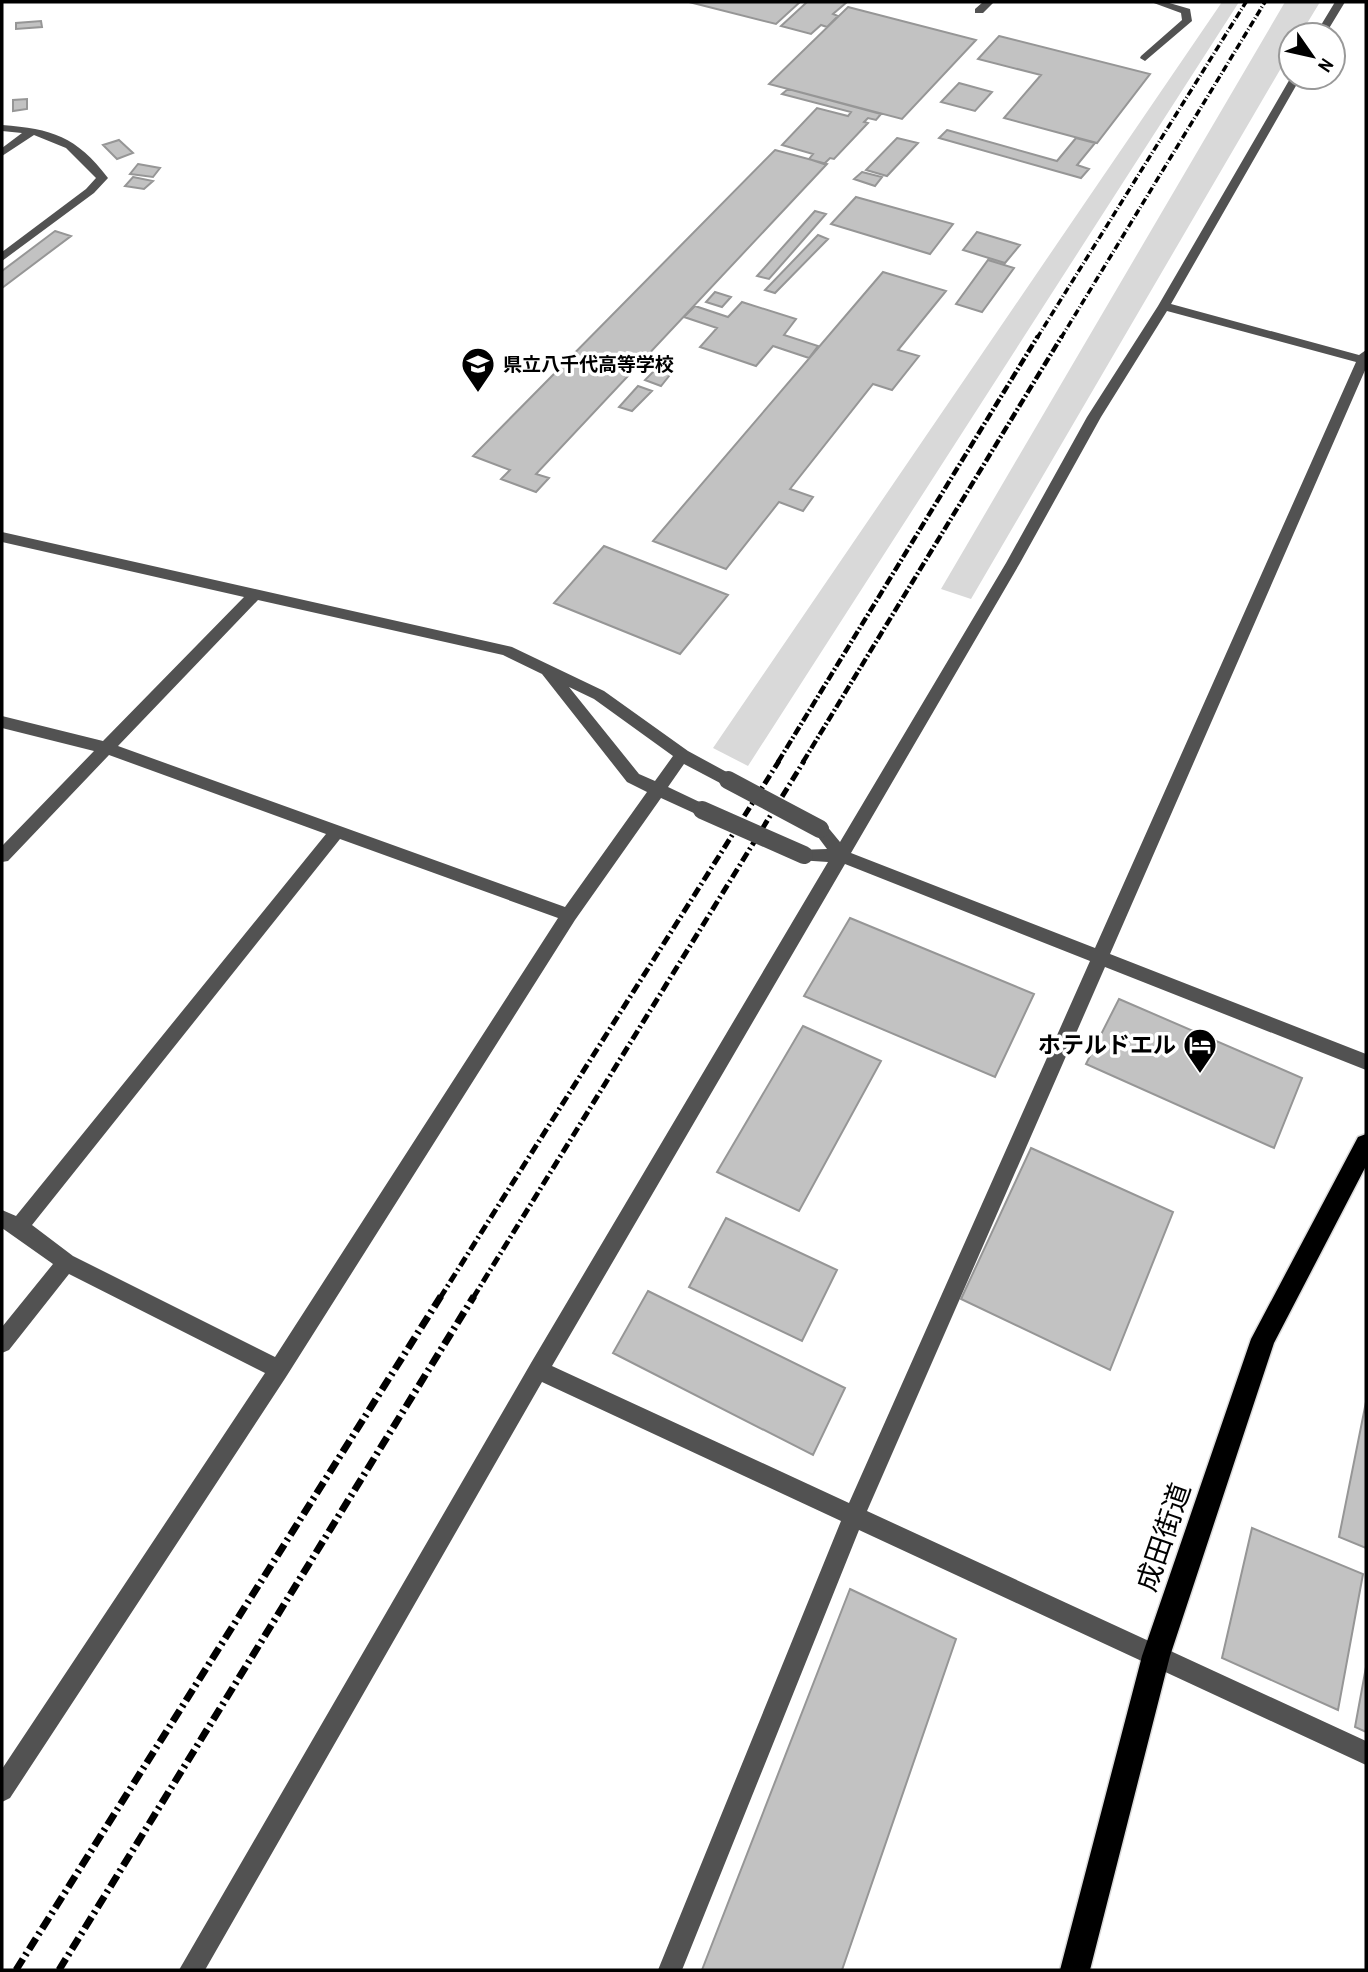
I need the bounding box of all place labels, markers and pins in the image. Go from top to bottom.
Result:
school or university icon: 県立八千代高等学校 [459,345,497,394]
place label: 県立八千代高等学校 [503,351,674,377]
hotel icon: ホテルドエル [1181,1026,1219,1075]
place label: ホテルドエル [1038,1029,1176,1060]

